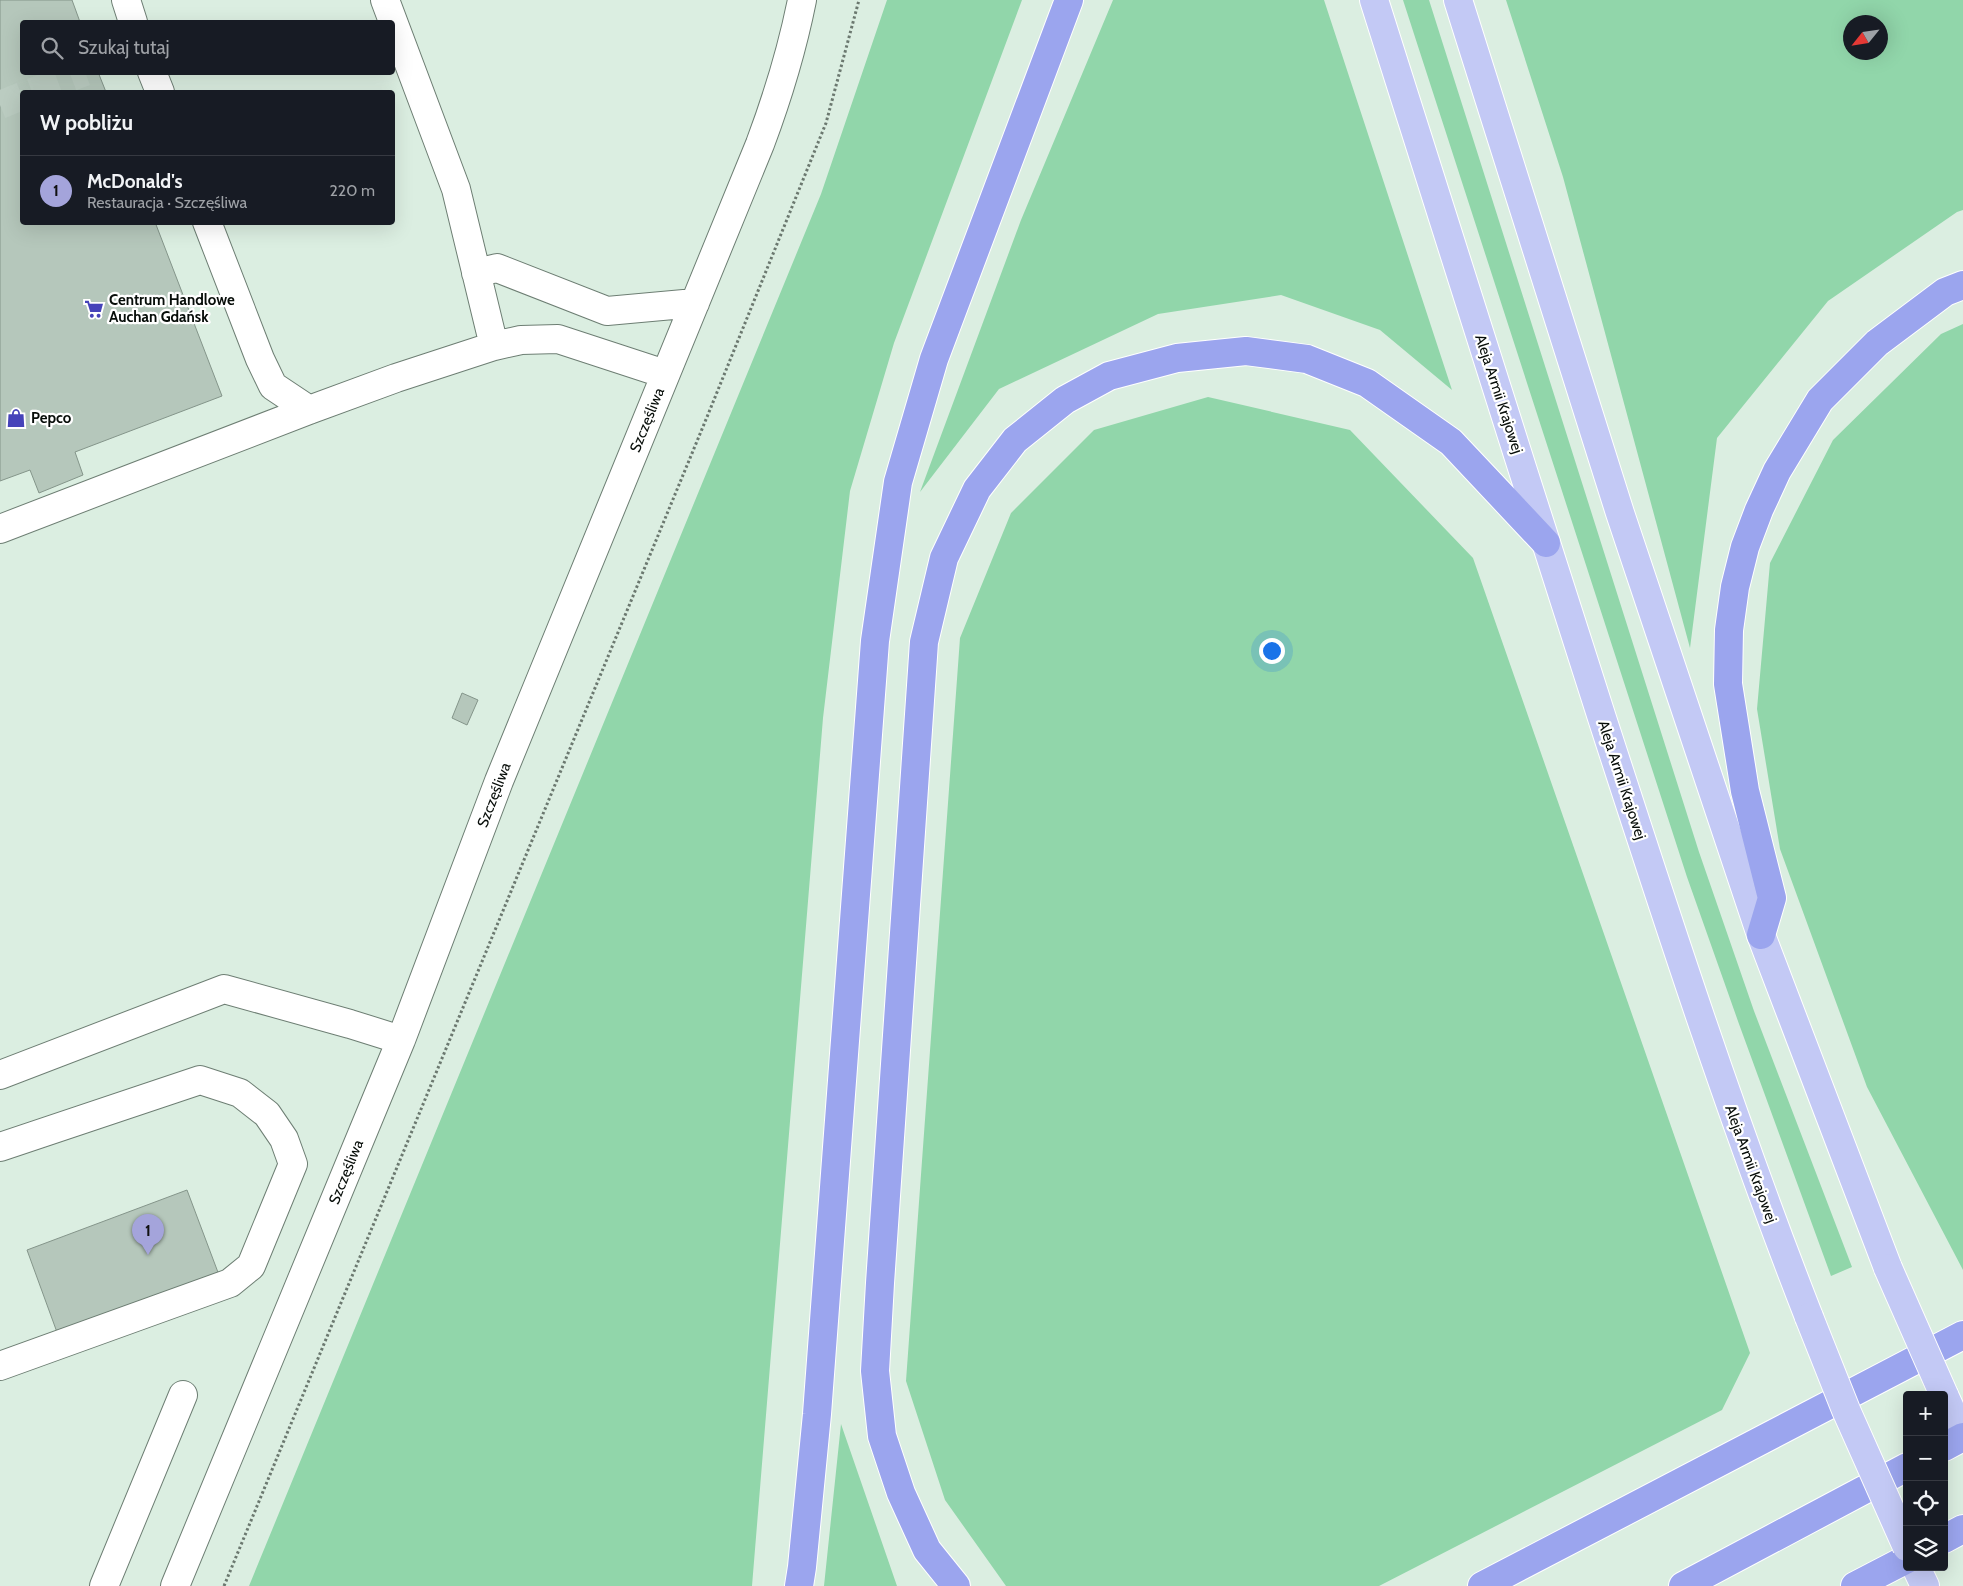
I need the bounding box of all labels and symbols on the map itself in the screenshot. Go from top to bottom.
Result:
north arrow [1843,15,1888,60]
place label: Centrum Handlowe Auchan Gdańsk [109,291,235,326]
supermarket icon: Centrum Handlowe Auchan Gdańsk [83,298,105,320]
street label: Aleja Armii Krajowej [1471,332,1527,456]
street label: Szczęśliwa [626,384,668,455]
shop icon: Pepco [5,407,27,429]
place label: Pepco [31,409,72,427]
your location [1259,638,1285,664]
street label: Aleja Armii Krajowej [1594,718,1650,842]
street label: Szczęśliwa [473,759,515,830]
street label: Aleja Armii Krajowej [1721,1103,1781,1225]
street label: Szczęśliwa [325,1136,367,1207]
pin: 1 [132,1214,164,1255]

